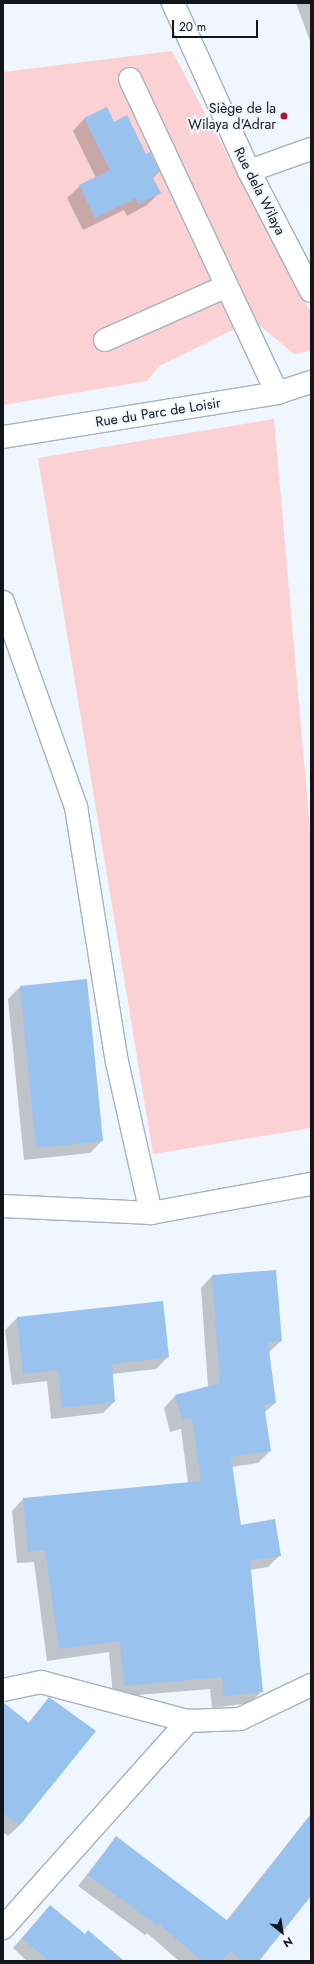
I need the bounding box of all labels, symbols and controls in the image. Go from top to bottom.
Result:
scale bar [174,12,260,38]
text: 20 m [179,18,206,36]
place label: Siège de la Wilaya d'Adrar [188,100,276,132]
marker: Siège de la Wilaya d'Adrar [279,111,289,121]
street label: Rue dela Wilaya [231,144,289,238]
street label: Rue du Parc de Loisir [94,394,222,430]
north arrow [262,1912,302,1952]
text: N [280,1933,296,1952]

